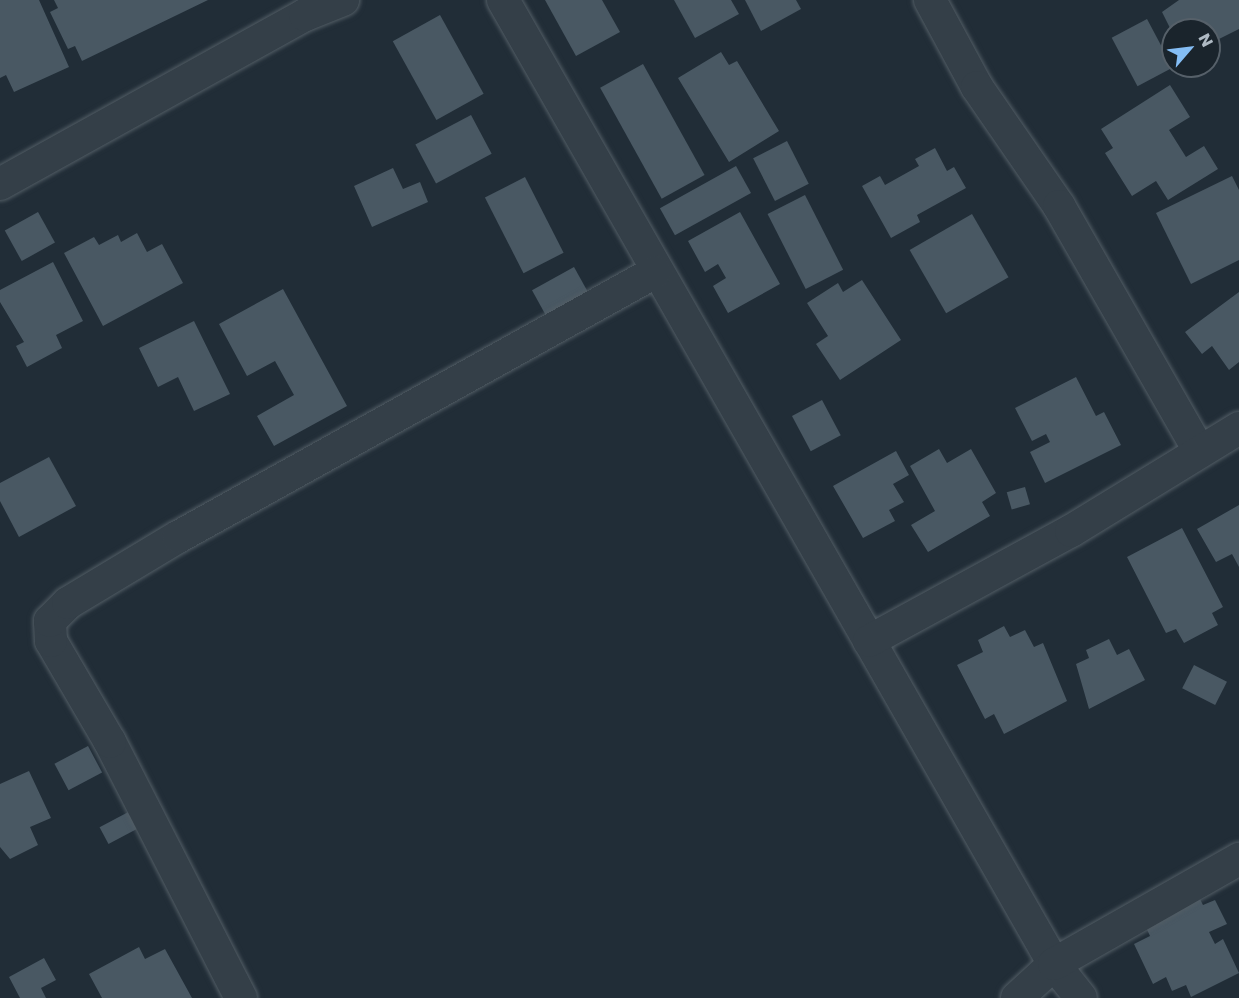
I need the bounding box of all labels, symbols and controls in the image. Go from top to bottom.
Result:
north arrow [1161,18,1221,78]
text: N [1193,30,1219,51]

